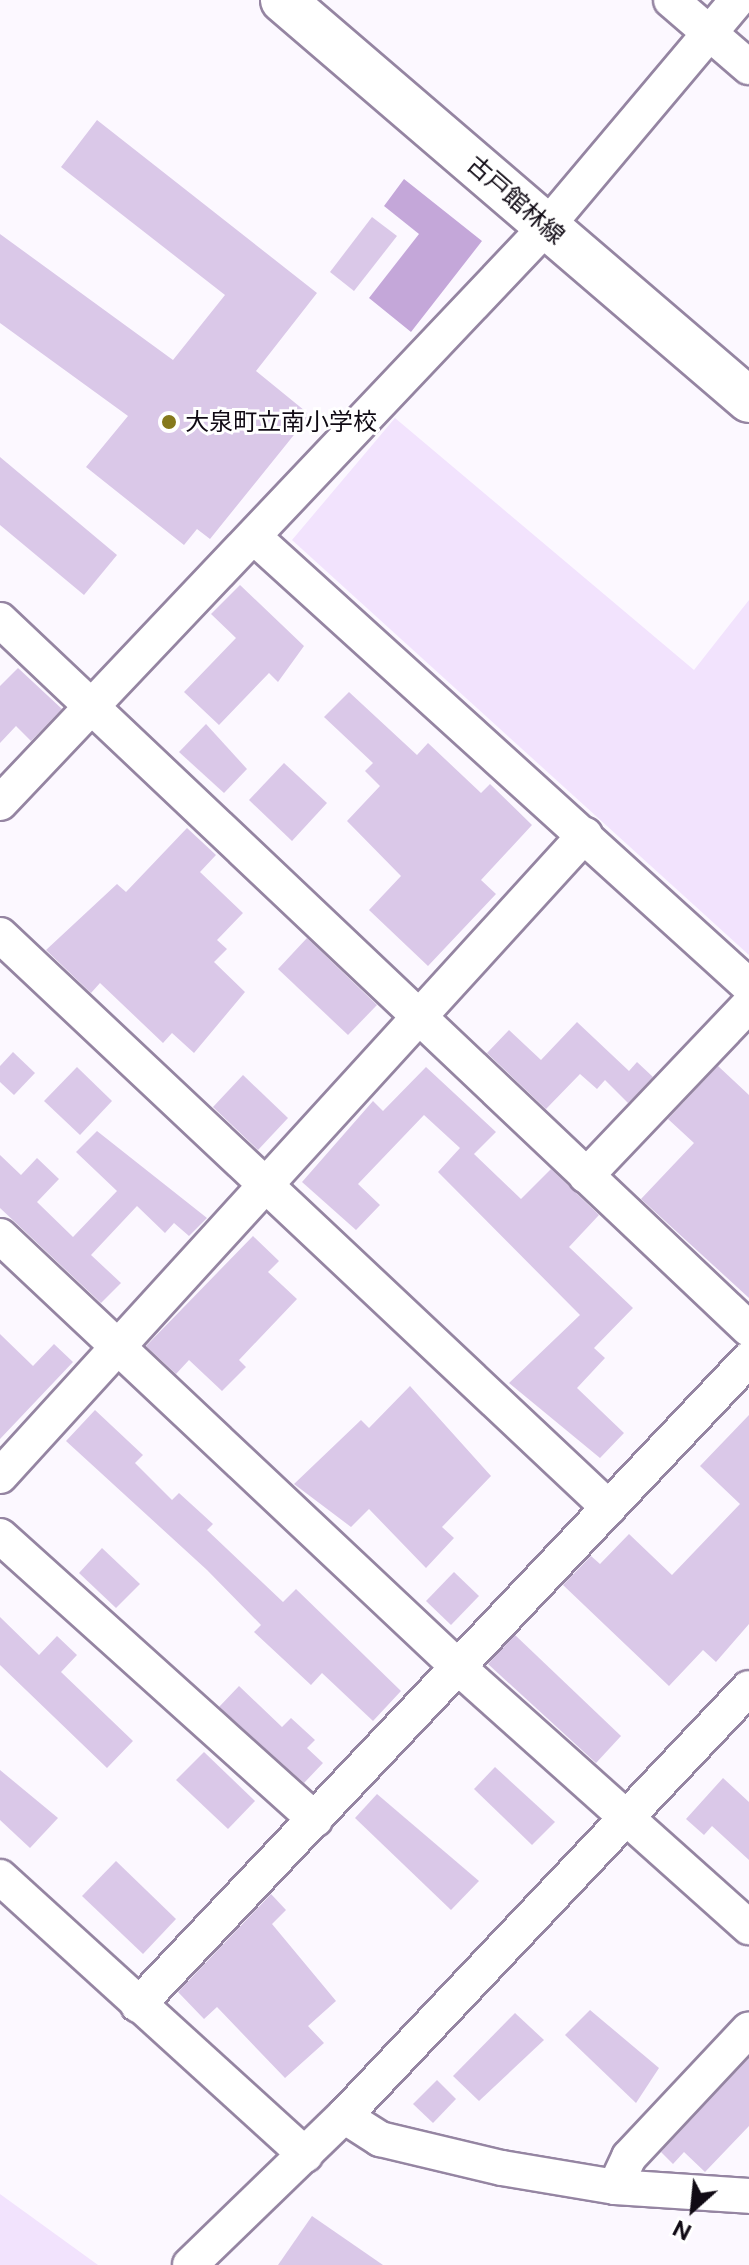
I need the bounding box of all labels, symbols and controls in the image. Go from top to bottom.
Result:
street label: 古戸館林線 [461,150,571,250]
place label: 大泉町立南小学校 [185,408,377,436]
marker: 大泉町立南小学校 [160,413,178,431]
north arrow [653,2169,733,2249]
text: N [669,2215,696,2246]

